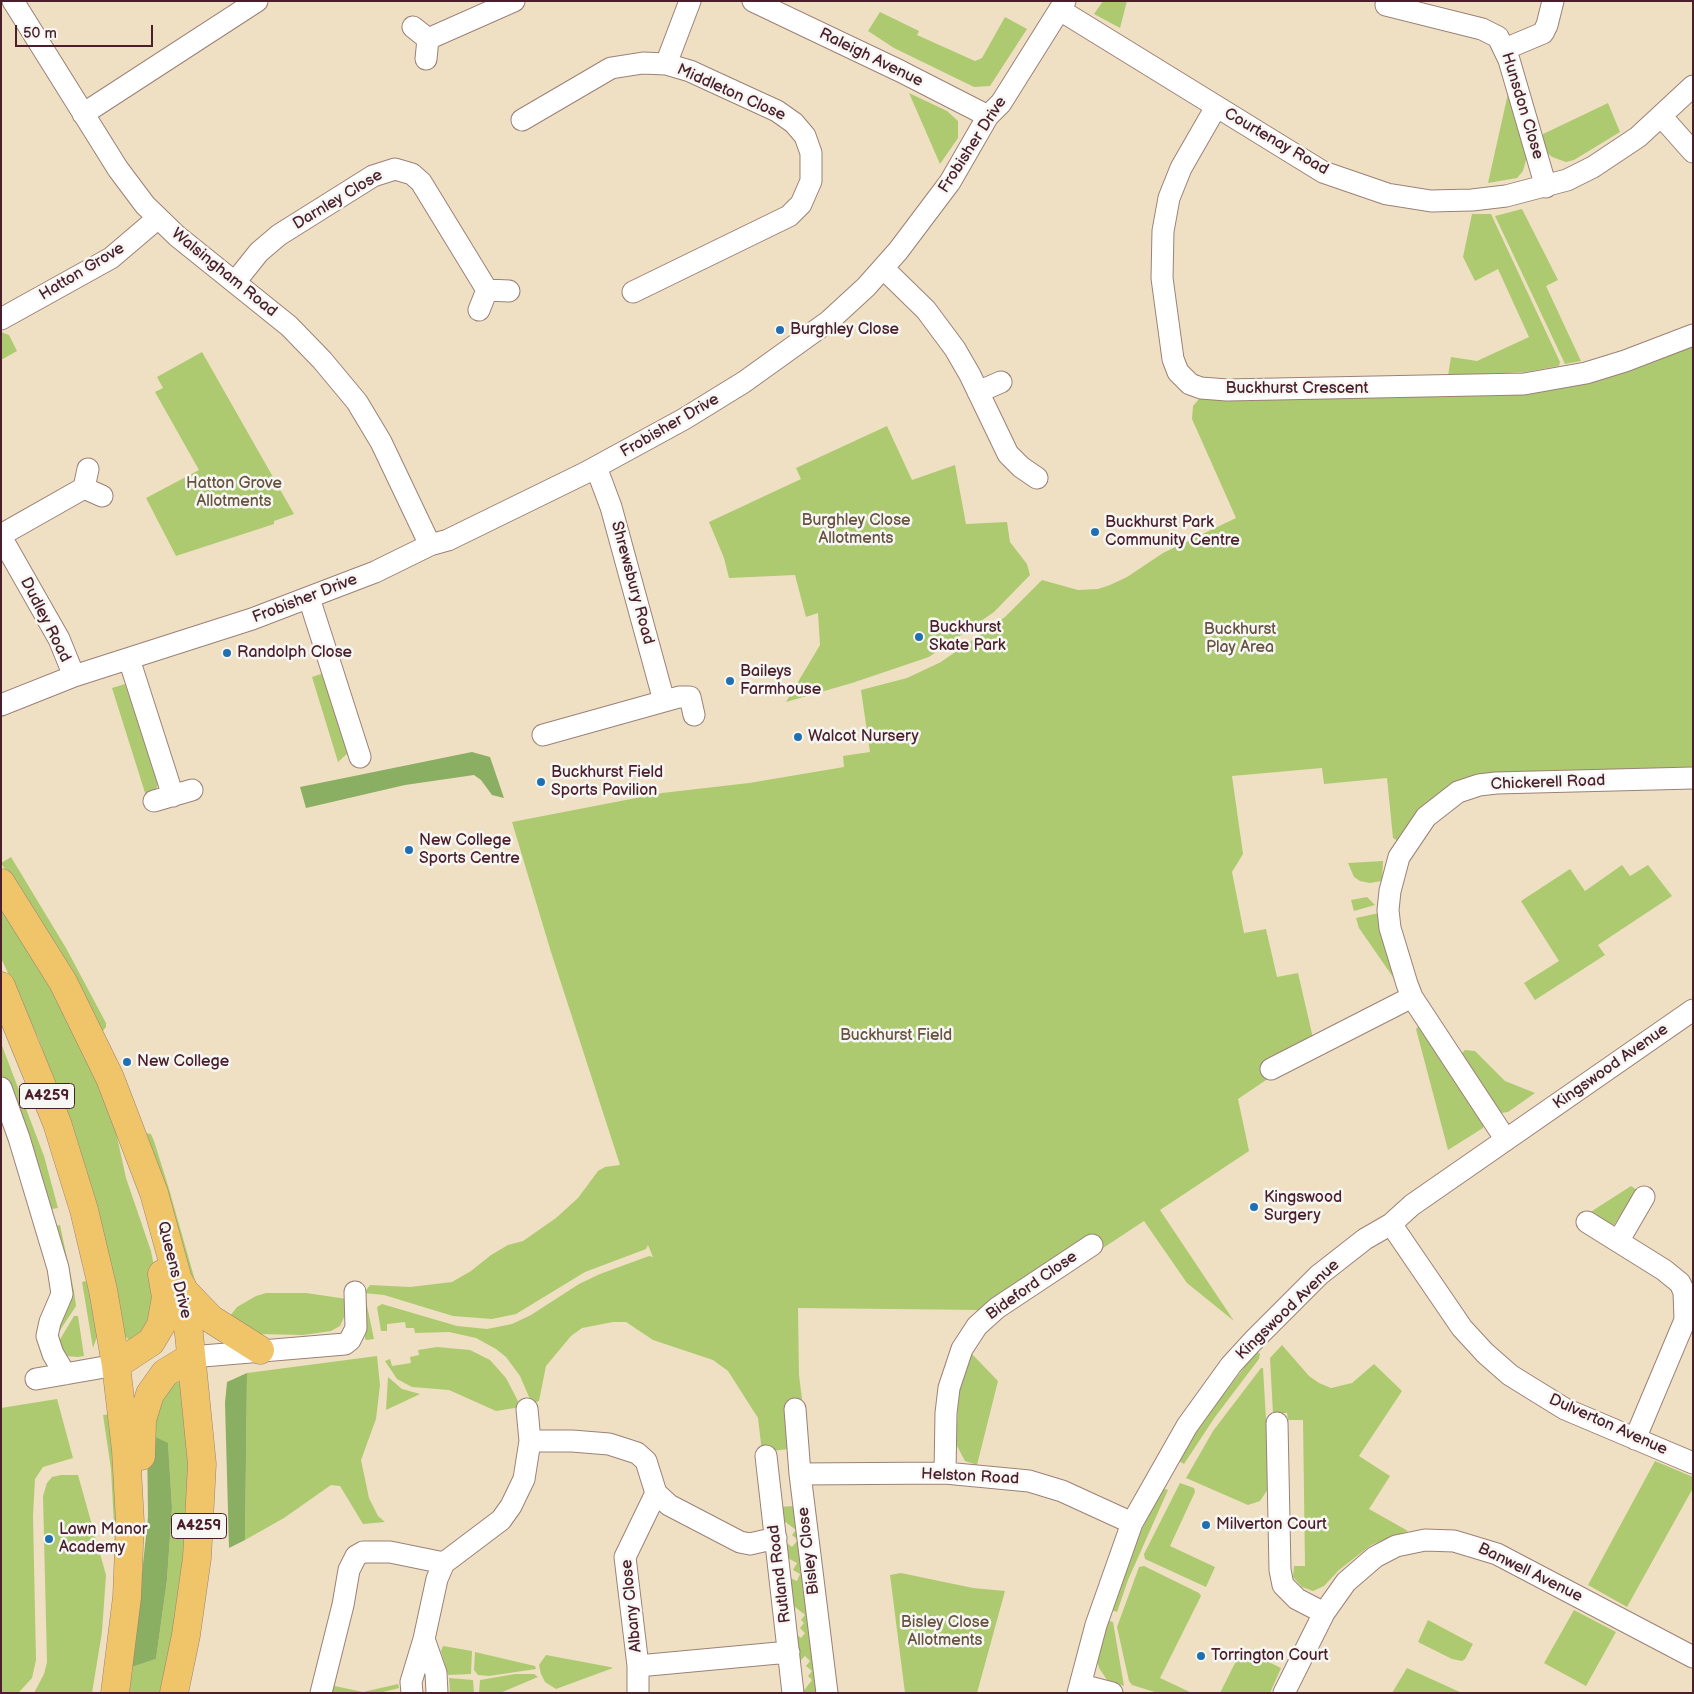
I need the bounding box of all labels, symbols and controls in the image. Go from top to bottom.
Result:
scale bar [18,15,155,47]
text: 50 m [23,24,57,43]
street label: Raleigh Avenue [816,25,926,91]
street label: Hunsdon Close [1497,50,1547,162]
street label: Middleton Close [674,60,788,126]
street label: Frobisher Drive [935,93,1011,197]
street label: Courtenay Road [1220,104,1332,180]
street label: Darnley Close [290,166,386,234]
street label: Walsingham Road [167,225,281,321]
street label: Hatton Grove [36,239,128,305]
place label: Burghley Close [790,320,899,340]
marker: Burghley Close [774,324,786,336]
street label: Buckhurst Crescent [1225,379,1369,399]
street label: Frobisher Drive [617,390,723,462]
park label: Hatton Grove Allotments [186,474,282,512]
park label: Burghley Close Allotments [801,511,911,549]
place label: Buckhurst Park Community Centre [1105,513,1240,551]
street label: Shrewsbury Road [606,519,658,647]
marker: Buckhurst Park Community Centre [1089,526,1101,538]
street label: Frobisher Drive [250,570,360,628]
street label: Dudley Road [15,574,75,666]
place label: Buckhurst Skate Park [929,618,1006,656]
park label: Buckhurst Play Area [1204,620,1276,658]
marker: Buckhurst Skate Park [913,631,925,643]
place label: Randolph Close [237,643,352,663]
marker: Randolph Close [221,647,233,659]
place label: Baileys Farmhouse [740,662,821,700]
marker: Baileys Farmhouse [724,675,736,687]
place label: Walcot Nursery [808,727,919,747]
marker: Walcot Nursery [792,731,804,743]
place label: Buckhurst Field Sports Pavilion [551,763,663,801]
street label: Chickerell Road [1490,771,1606,795]
marker: Buckhurst Field Sports Pavilion [535,776,547,788]
place label: New College Sports Centre [419,831,520,869]
marker: New College Sports Centre [403,844,415,856]
street label: Kingswood Avenue [1550,1020,1672,1114]
park label: Buckhurst Field [840,1026,952,1046]
place label: New College [137,1052,229,1072]
marker: New College [121,1056,133,1068]
road number: A4259 [20,1084,74,1108]
place label: Kingswood Surgery [1264,1188,1342,1226]
marker: Kingswood Surgery [1248,1201,1260,1213]
street label: Queens Drive [153,1220,195,1320]
street label: Bideford Close [983,1247,1081,1325]
street label: Kingswood Avenue [1232,1256,1344,1364]
street label: Dulverton Avenue [1546,1390,1670,1460]
street label: Helston Road [920,1465,1020,1489]
street label: Bisley Close [794,1506,824,1596]
road number: A4259 [172,1514,226,1538]
place label: Milverton Court [1216,1515,1327,1535]
marker: Milverton Court [1200,1519,1212,1531]
place label: Lawn Manor Academy [59,1520,148,1558]
street label: Rutland Road [764,1524,796,1624]
marker: Lawn Manor Academy [43,1533,55,1545]
street label: Banwell Avenue [1474,1539,1586,1607]
street label: Albany Close [618,1559,646,1653]
park label: Bisley Close Allotments [901,1613,989,1651]
place label: Torrington Court [1211,1646,1329,1666]
marker: Torrington Court [1195,1650,1207,1662]

